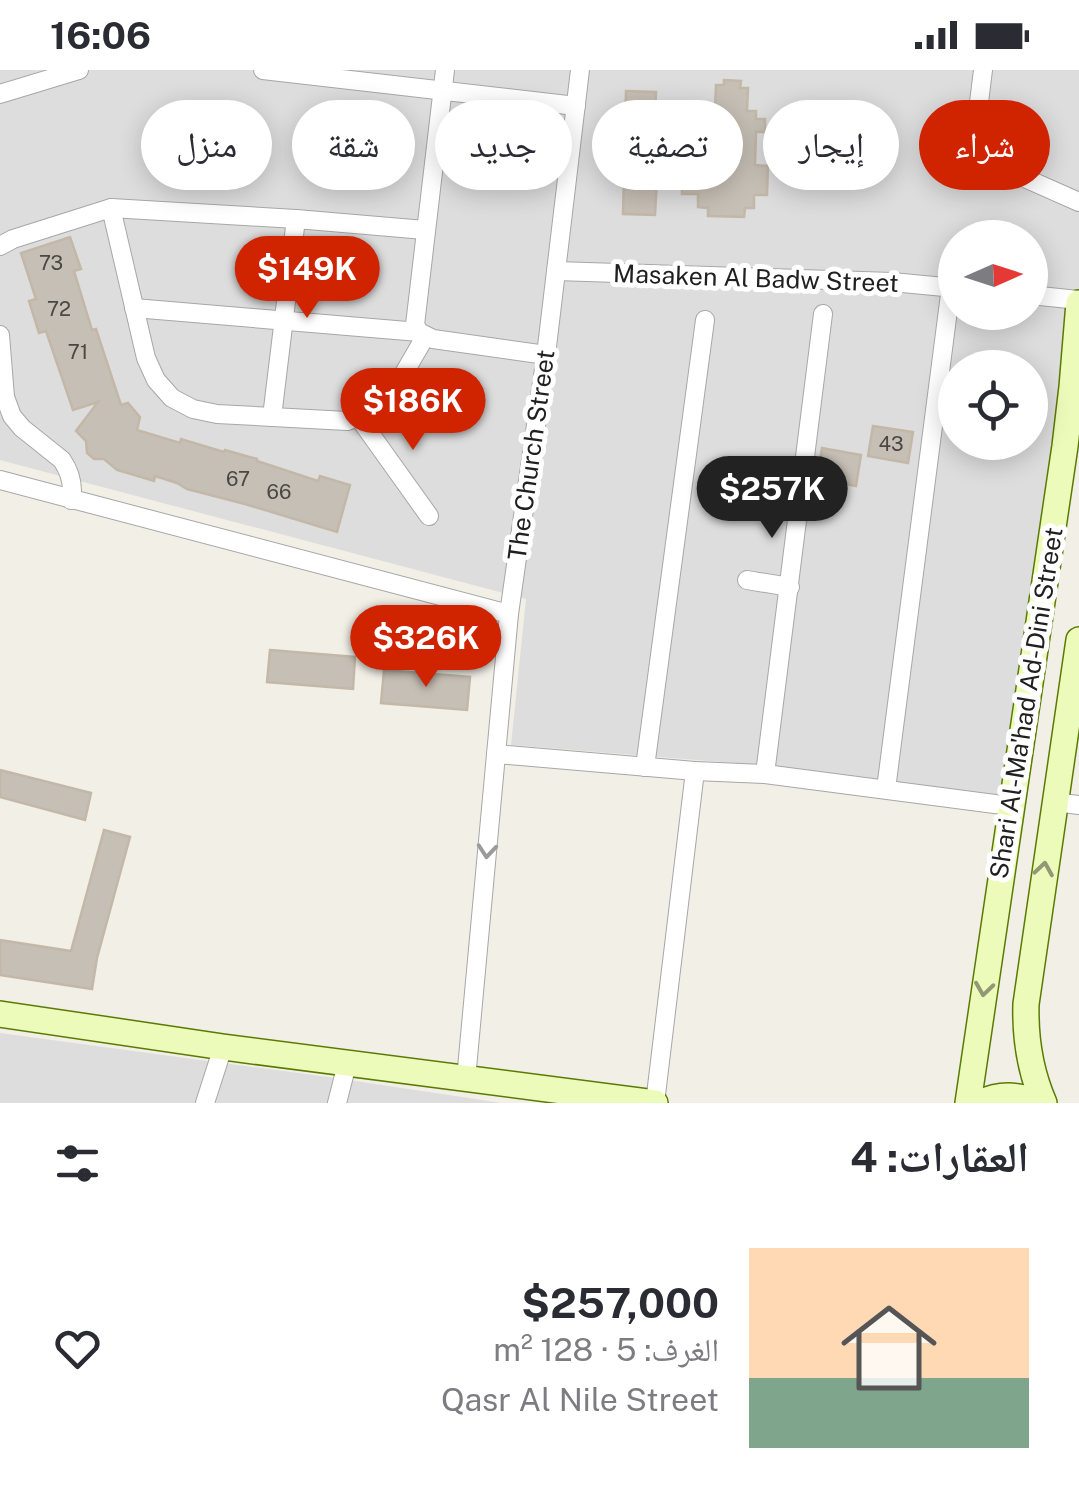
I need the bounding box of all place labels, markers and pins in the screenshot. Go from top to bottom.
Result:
pin: $149K [237,236,377,321]
pin: $186K [343,368,483,453]
pin: $257K [702,456,842,541]
pin: $326K [356,605,496,690]

